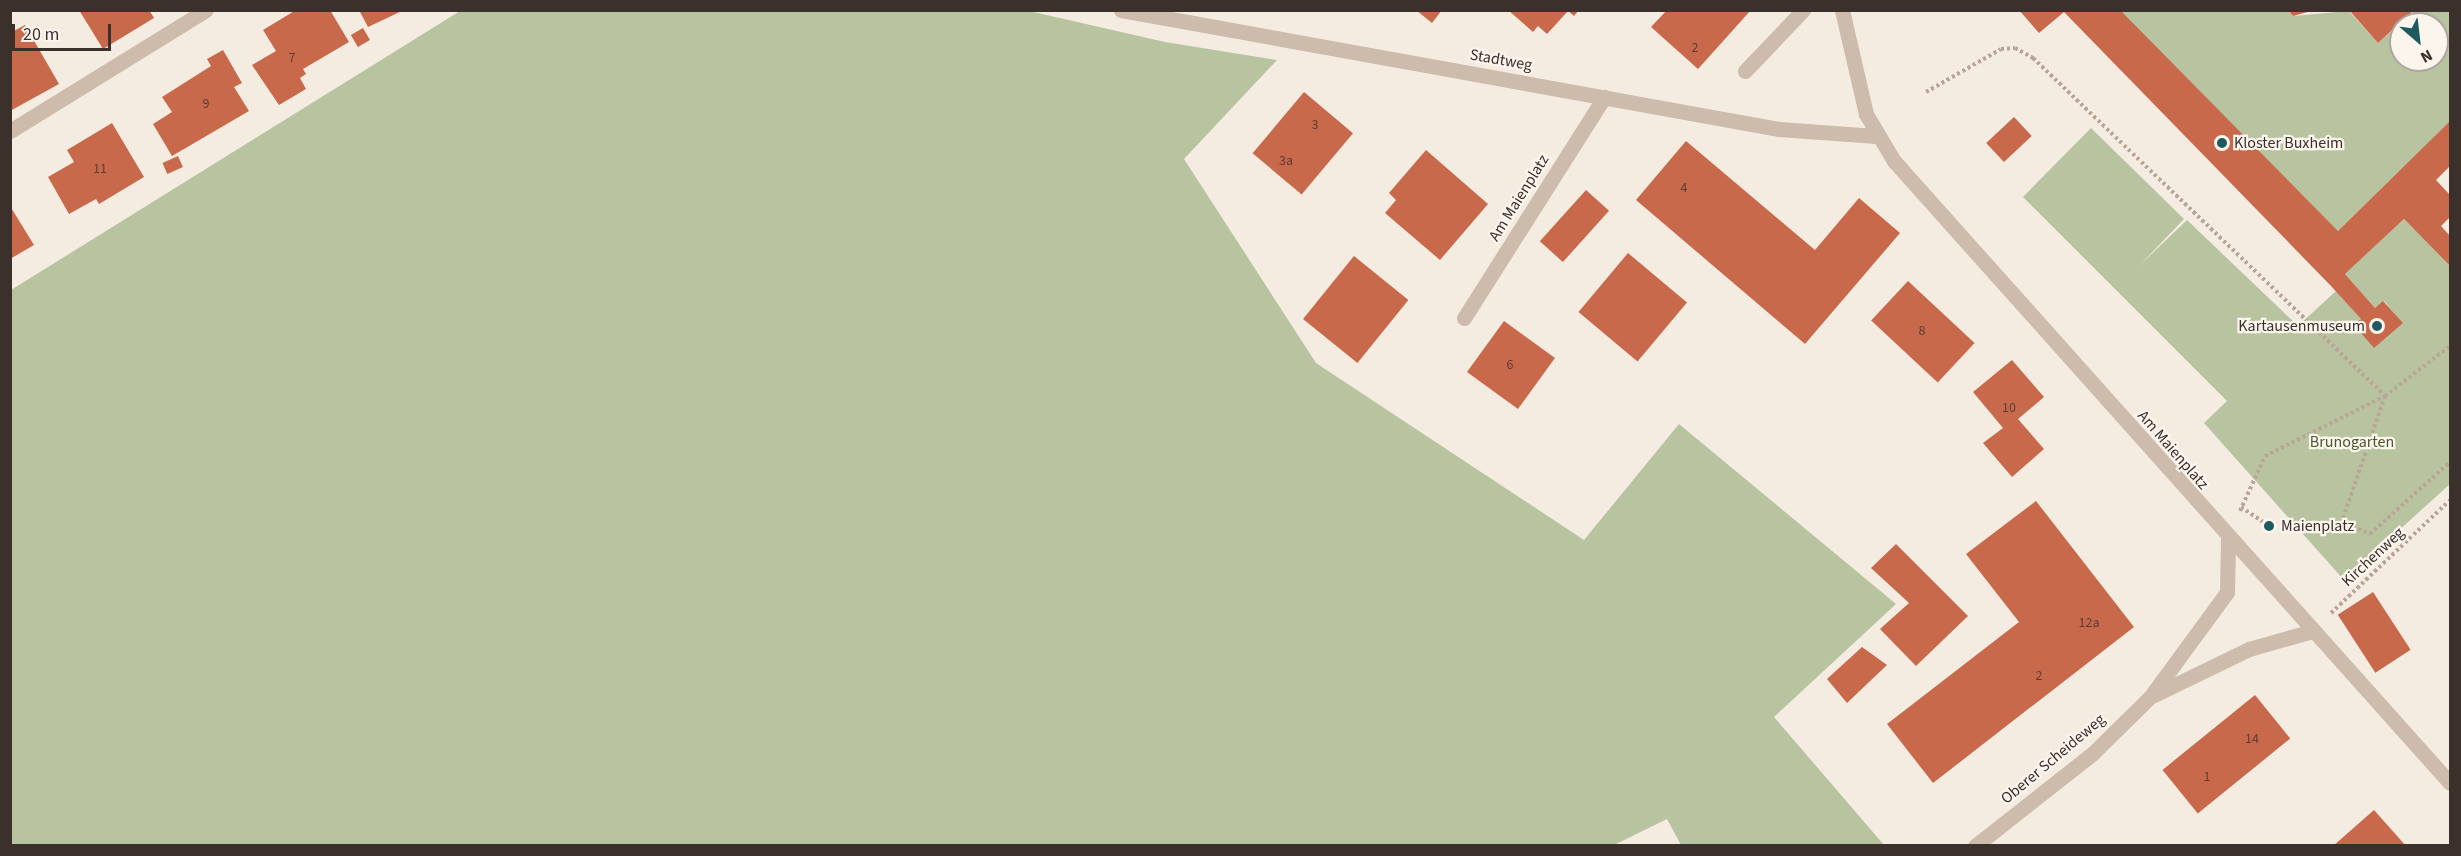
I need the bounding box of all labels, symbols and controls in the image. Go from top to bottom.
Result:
scale bar [15,12,114,50]
north arrow [2389,12,2449,72]
text: 20 m [23,22,59,47]
house number: 2 [1692,40,1698,56]
text: N [2417,44,2436,68]
street label: Stadtweg [1468,45,1534,75]
house number: 7 [289,50,295,66]
house number: 9 [203,96,209,112]
house number: 3 [1312,117,1318,133]
place label: Kloster Buxheim [2234,133,2343,153]
marker: Kloster Buxheim [2215,136,2229,150]
street label: Am Maienplatz [1485,151,1553,245]
house number: 3a [1279,153,1293,169]
house number: 11 [93,161,107,177]
house number: 4 [1681,180,1687,196]
place label: Kartausenmuseum [2238,316,2365,336]
marker: Kartausenmuseum [2370,319,2384,333]
house number: 8 [1919,323,1925,339]
house number: 6 [1507,357,1513,373]
house number: 10 [2002,400,2016,416]
street label: Am Maienplatz [2133,407,2213,493]
park label: Brunogarten [2310,432,2394,452]
place label: Maienplatz [2281,516,2354,536]
marker: Maienplatz [2262,519,2276,533]
street label: Kirchenweg [2338,523,2408,591]
house number: 12a [2079,615,2099,631]
house number: 2 [2036,668,2042,684]
street label: Oberer Scheideweg [1997,710,2109,808]
house number: 14 [2245,731,2259,747]
house number: 1 [2204,769,2210,785]

